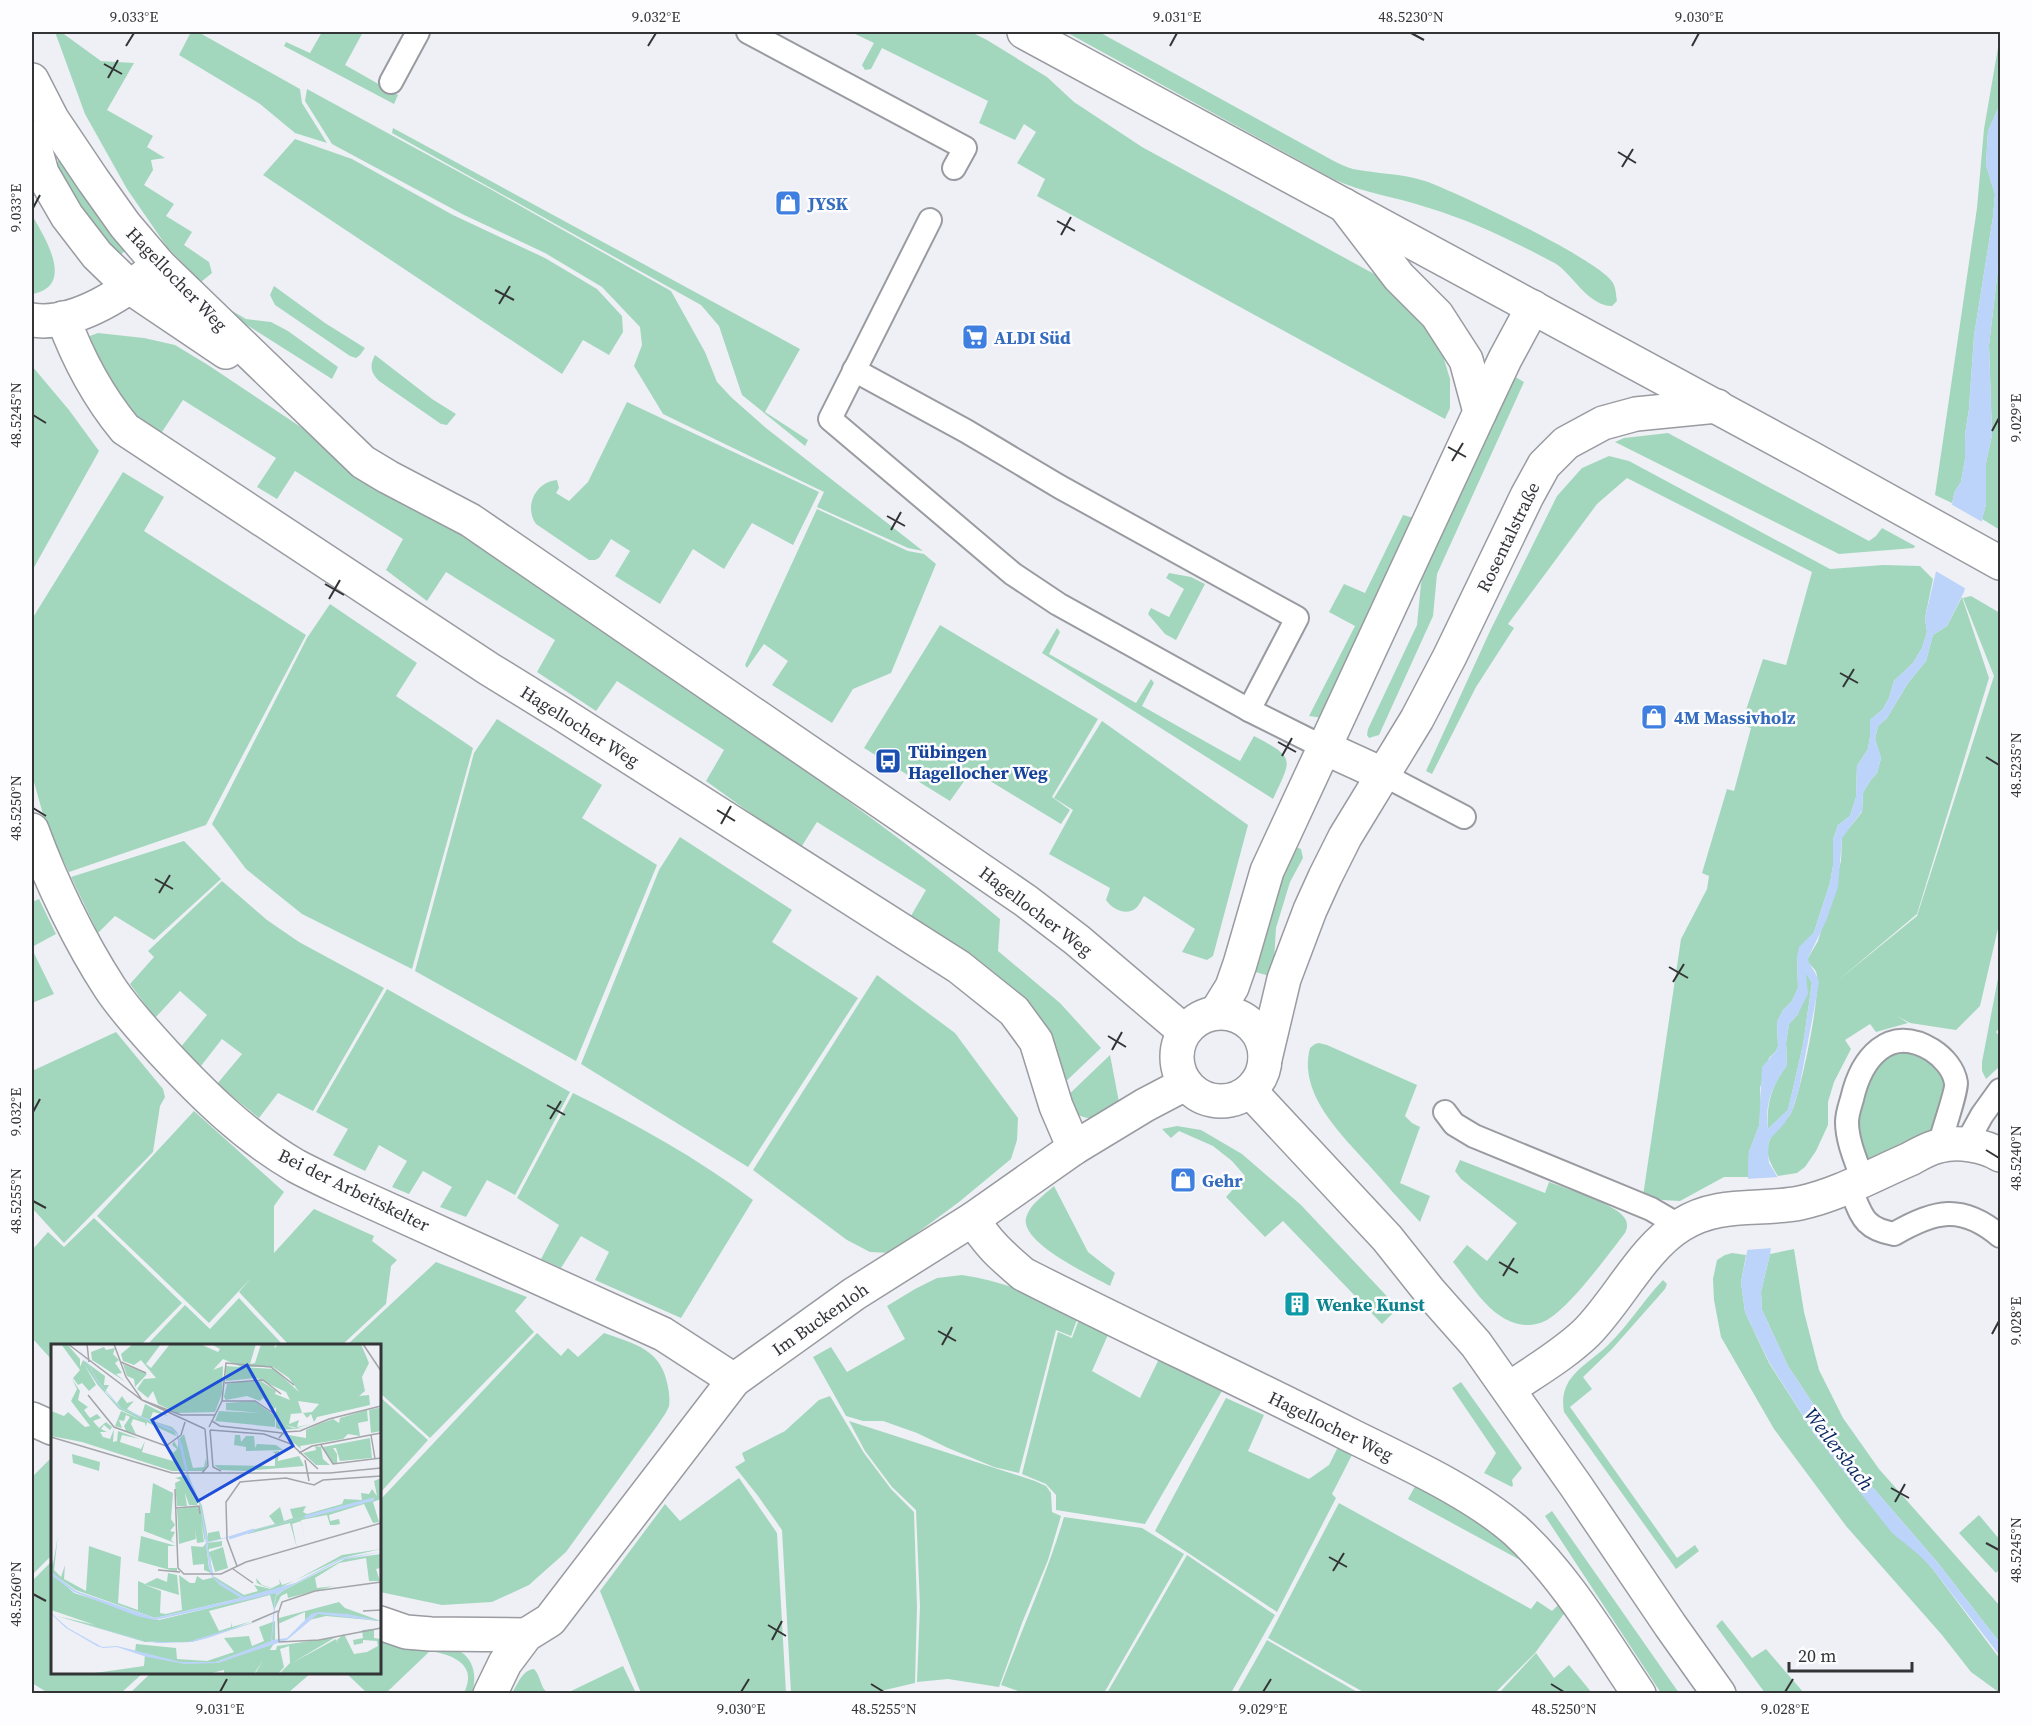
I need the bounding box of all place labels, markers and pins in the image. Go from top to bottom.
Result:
shop icon: JYSK [773,188,803,218]
place label: JYSK [807,191,849,216]
supermarket icon: ALDI Süd [960,322,990,352]
place label: ALDI Süd [994,325,1071,350]
shop icon: 4M Massivholz [1639,702,1669,732]
place label: 4M Massivholz [1674,705,1796,730]
place label: Tübingen Hagellocher Weg [908,739,1048,785]
bus stop icon: Tübingen Hagellocher Weg [873,746,903,776]
shop icon: Gehr [1168,1165,1198,1195]
place label: Gehr [1202,1168,1243,1193]
building icon: Wenke Kunst [1282,1289,1312,1319]
place label: Wenke Kunst [1316,1292,1425,1317]

